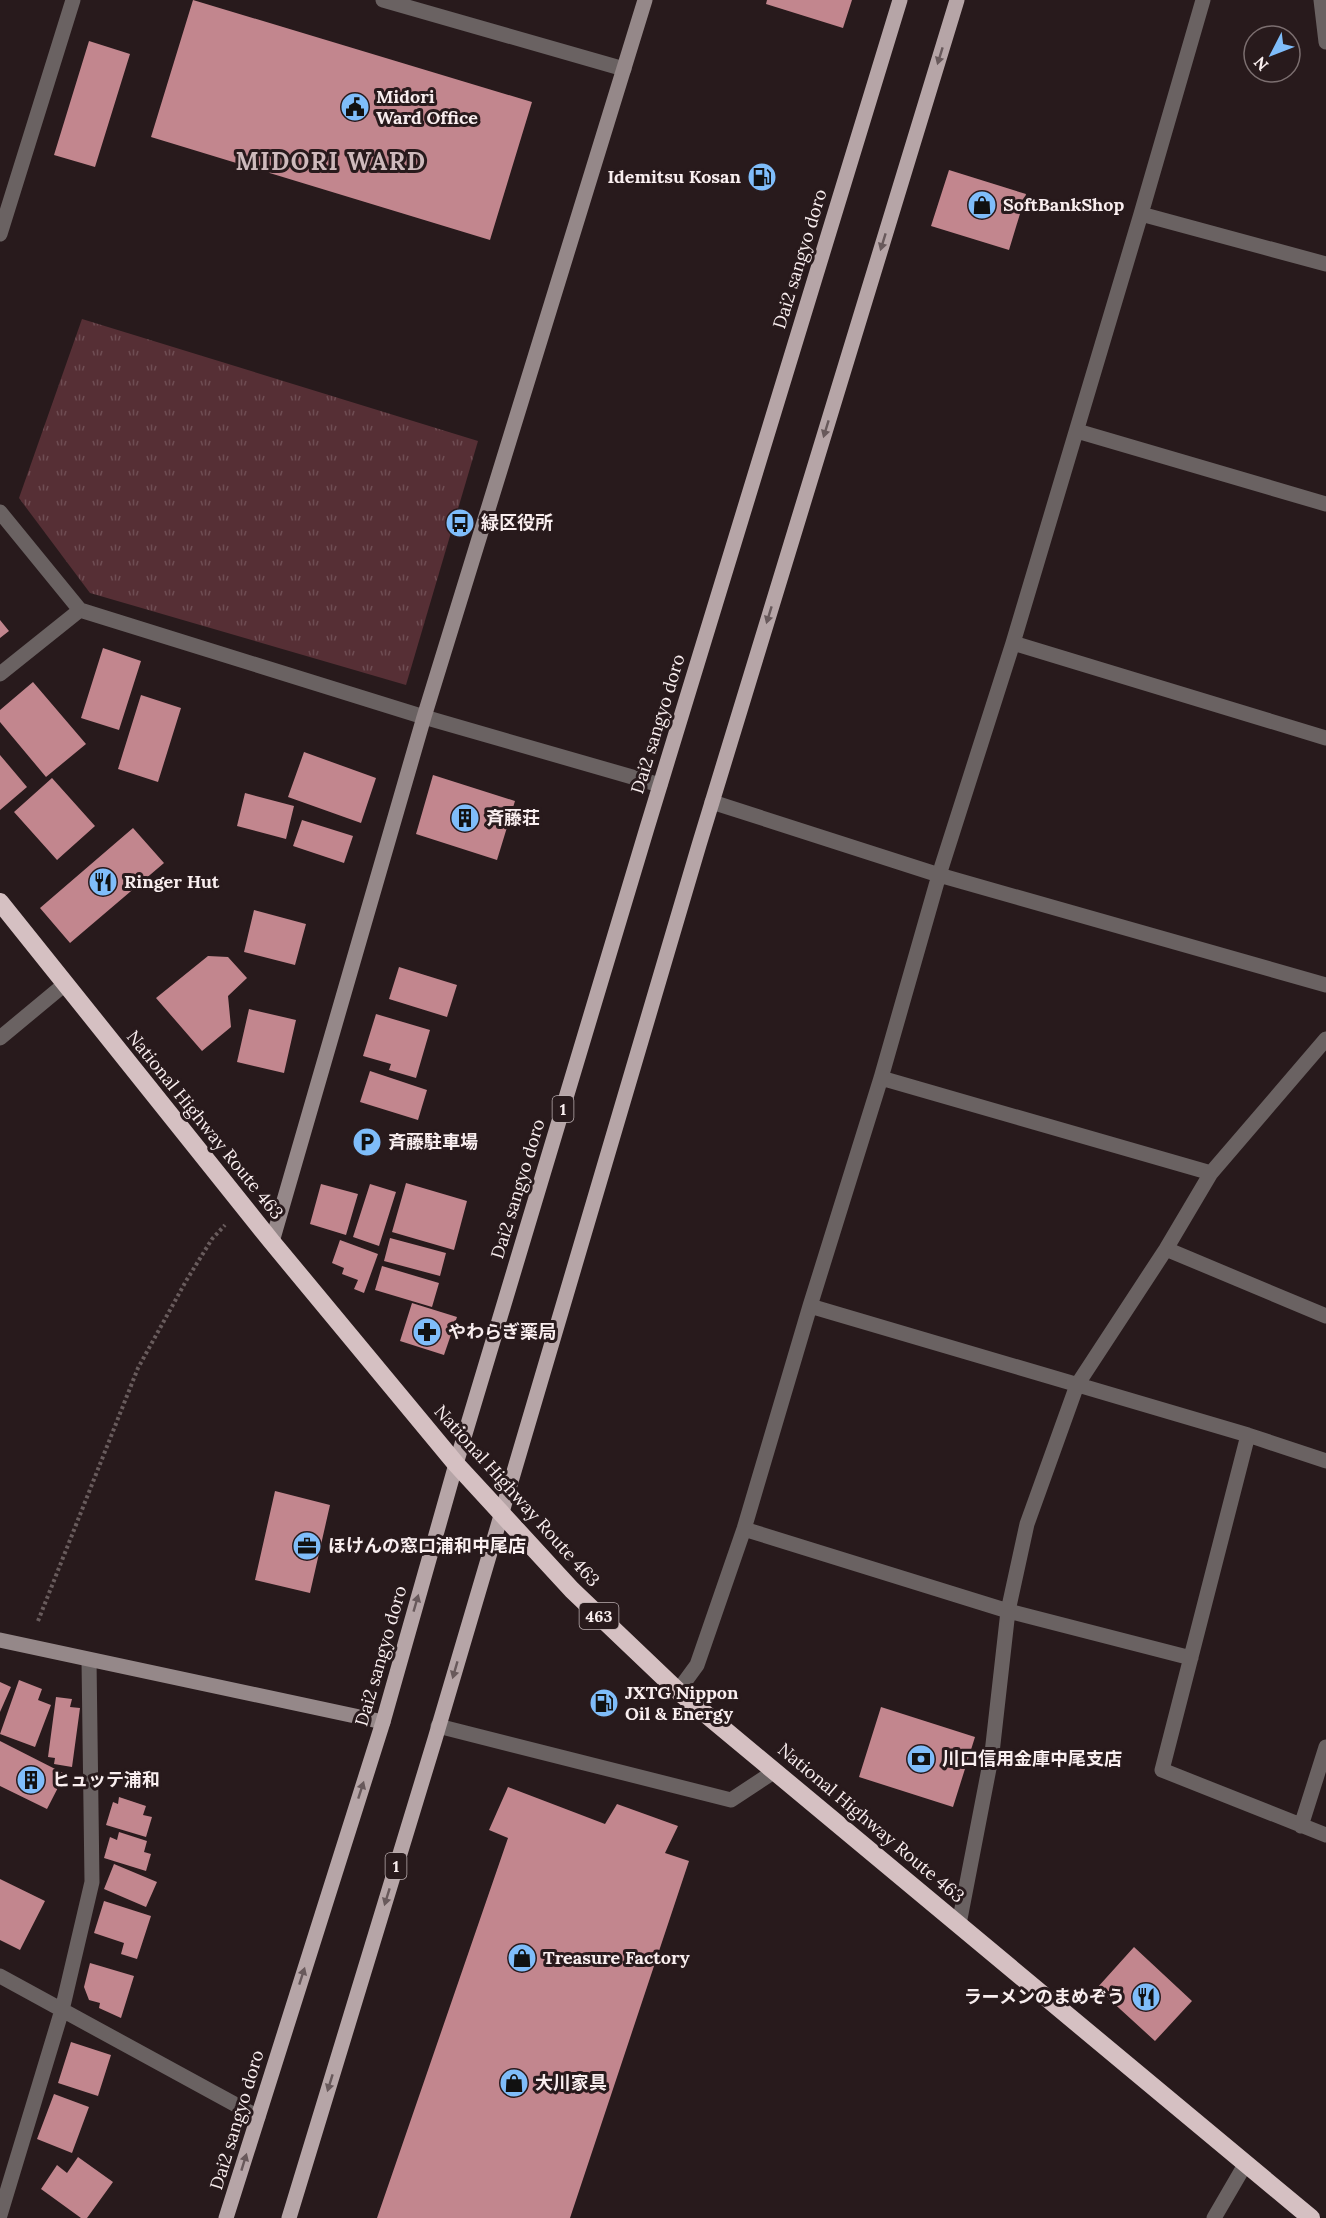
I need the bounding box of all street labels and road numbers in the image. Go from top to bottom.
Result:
street label: Dai2 sangyo doro [767,186,832,332]
street label: Dai2 sangyo doro [625,651,690,797]
street label: National Highway Route 463 [122,1025,289,1224]
road number: 1 [552,1096,574,1122]
street label: Dai2 sangyo doro [485,1116,550,1262]
street label: National Highway Route 463 [430,1400,605,1591]
street label: Dai2 sangyo doro [349,1583,412,1729]
road number: 463 [580,1603,618,1629]
street label: National Highway Route 463 [773,1738,969,1908]
road number: 1 [386,1853,406,1879]
street label: Dai2 sangyo doro [204,2047,269,2193]

